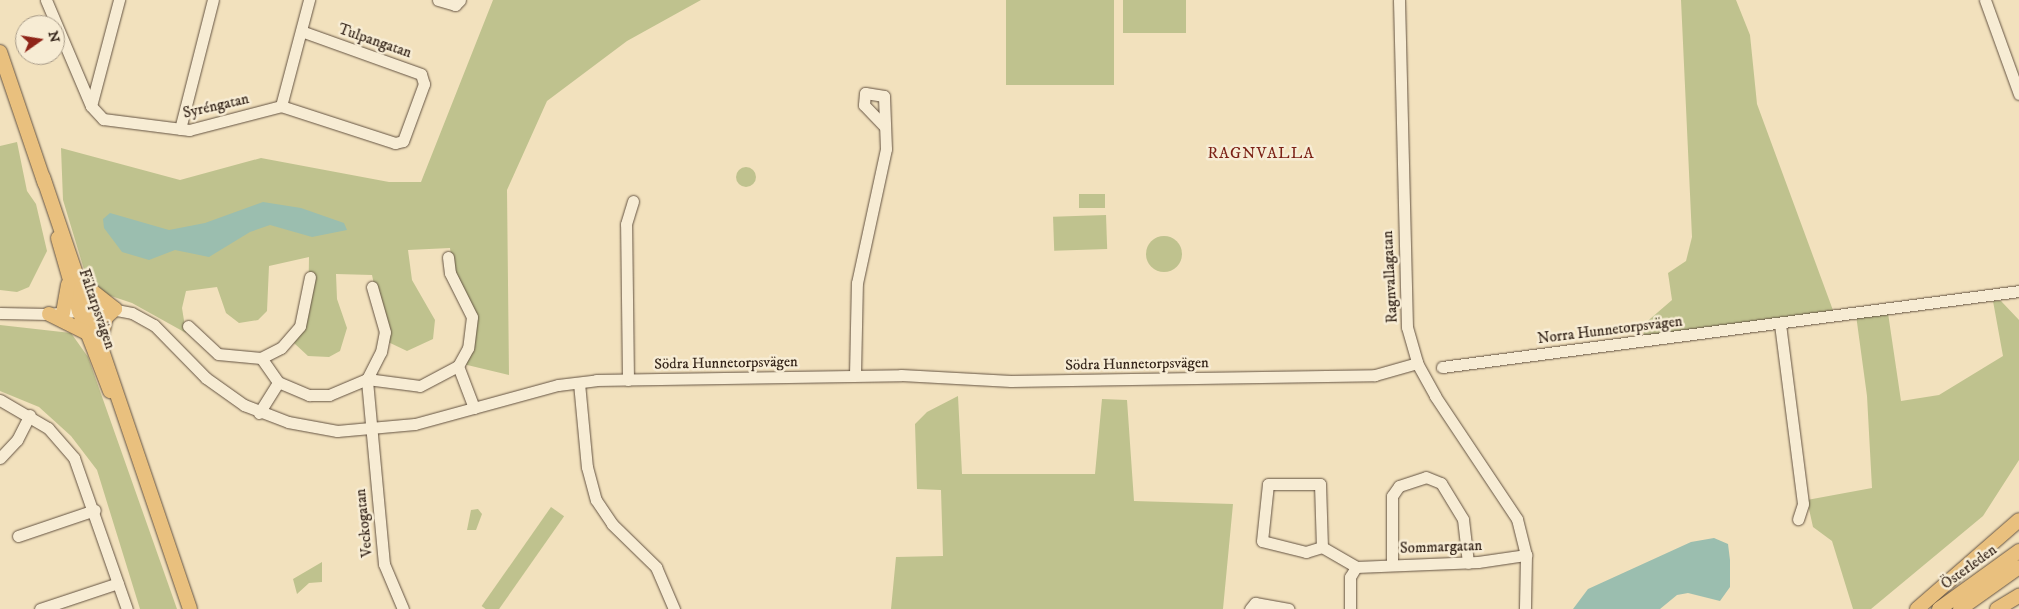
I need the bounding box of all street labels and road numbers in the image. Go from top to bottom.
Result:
street label: Tulpangatan [336,20,414,62]
street label: Syréngatan [181,90,251,122]
street label: Ragnvallagatan [1379,230,1401,324]
street label: Fältarpsvägen [75,267,119,351]
street label: Norra Hunnetorpsvägen [1536,312,1684,348]
street label: Södra Hunnetorpsvägen [654,353,798,373]
street label: Södra Hunnetorpsvägen [1065,354,1209,374]
street label: Veckogatan [351,488,377,558]
street label: Sommargatan [1400,537,1482,557]
street label: Österleden [1938,541,2000,593]

